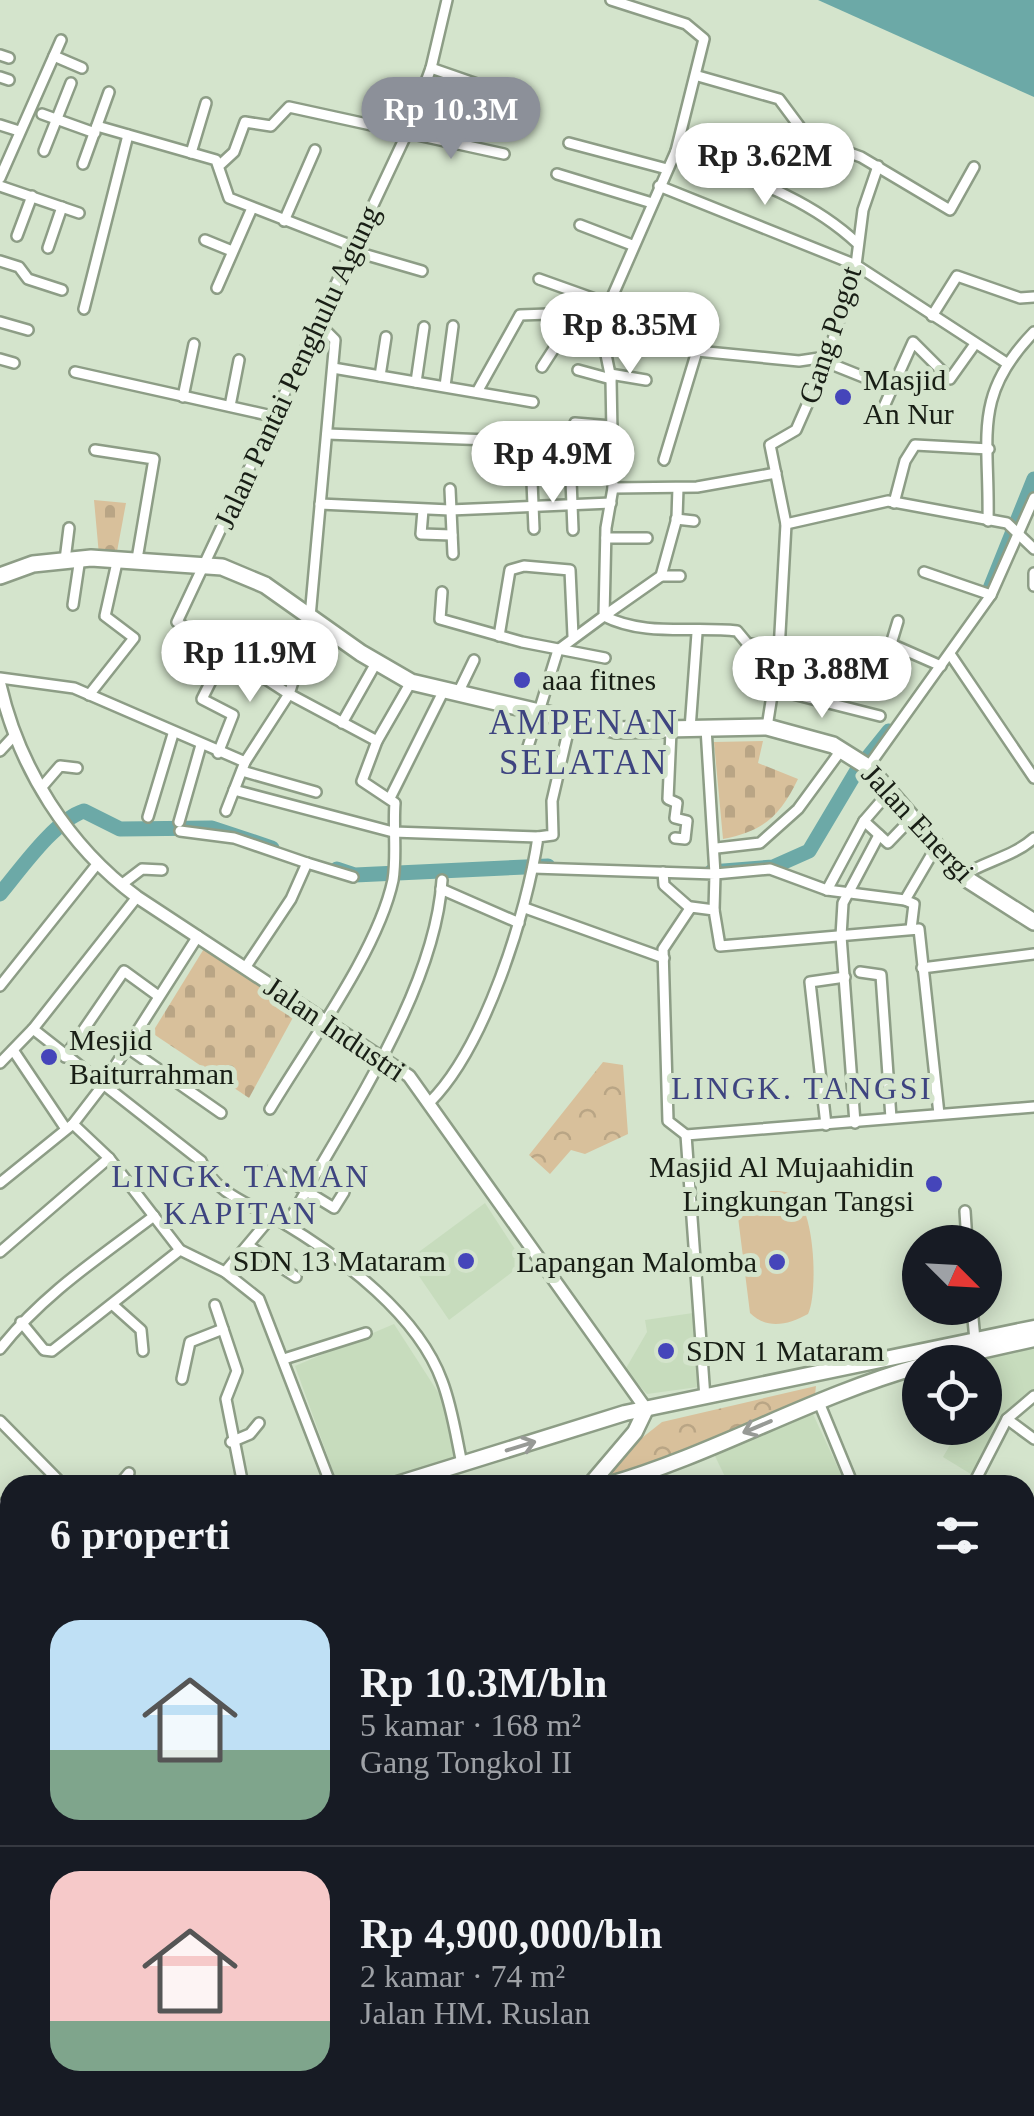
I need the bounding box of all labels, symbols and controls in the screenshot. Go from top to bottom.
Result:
pin: Rp 10.3M [348,77,554,162]
text: Rp 10.3M [383,91,519,127]
pin: Rp 3.62M [662,123,868,208]
text: Rp 3.62M [697,137,833,173]
street label: Jalan Pantai Penghulu Agung [207,200,386,533]
street label: Gang Pogot [792,261,867,408]
pin: Rp 8.35M [527,292,733,377]
text: Rp 8.35M [562,306,698,342]
place label: Masjid An Nur [863,363,954,430]
marker: Masjid An Nur [832,386,854,408]
pin: Rp 4.9M [461,421,645,506]
text: Rp 4.9M [493,435,613,471]
pin: Rp 11.9M [147,620,353,705]
text: Rp 11.9M [183,634,317,670]
pin: Rp 3.88M [719,636,925,721]
text: Rp 3.88M [754,650,890,686]
place label: aaa fitnes [542,663,656,696]
marker: aaa fitnes [511,669,533,691]
district label: AMPENAN SELATAN [489,703,679,782]
street label: Jalan Energi [856,757,981,888]
street label: Jalan Industri [259,969,412,1088]
place label: Mesjid Baiturrahman [69,1023,234,1090]
marker: Mesjid Baiturrahman [38,1046,60,1068]
district label: LINGK. TANGSI [671,1070,933,1106]
place label: Masjid Al Mujaahidin Lingkungan Tangsi [649,1150,914,1217]
district label: LINGK. TAMAN KAPITAN [111,1158,371,1231]
marker: Masjid Al Mujaahidin Lingkungan Tangsi [923,1173,945,1195]
north arrow [902,1225,1002,1325]
map controls [902,1225,1002,1445]
place label: SDN 13 Mataram [233,1244,446,1277]
place label: Lapangan Malomba [516,1245,757,1278]
marker: SDN 13 Mataram [455,1250,477,1272]
marker: Lapangan Malomba [766,1251,788,1273]
place label: SDN 1 Mataram [686,1334,884,1367]
marker: SDN 1 Mataram [655,1340,677,1362]
button: locate [902,1345,1002,1445]
one-way arrow [742,1420,773,1438]
one-way arrow [504,1435,536,1453]
icon: filters [930,1508,985,1563]
text: 6 properti [50,1512,230,1558]
icon: home [130,1660,250,1780]
text: Rp 10.3M/bln [360,1660,607,1706]
text: 5 kamar · 168 m² [360,1707,581,1743]
text: Gang Tongkol II [360,1744,572,1780]
icon: home [130,1911,250,2031]
text: Rp 4,900,000/bln [360,1911,662,1957]
text: 2 kamar · 74 m² [360,1958,565,1994]
text: Jalan HM. Ruslan [360,1995,590,2031]

